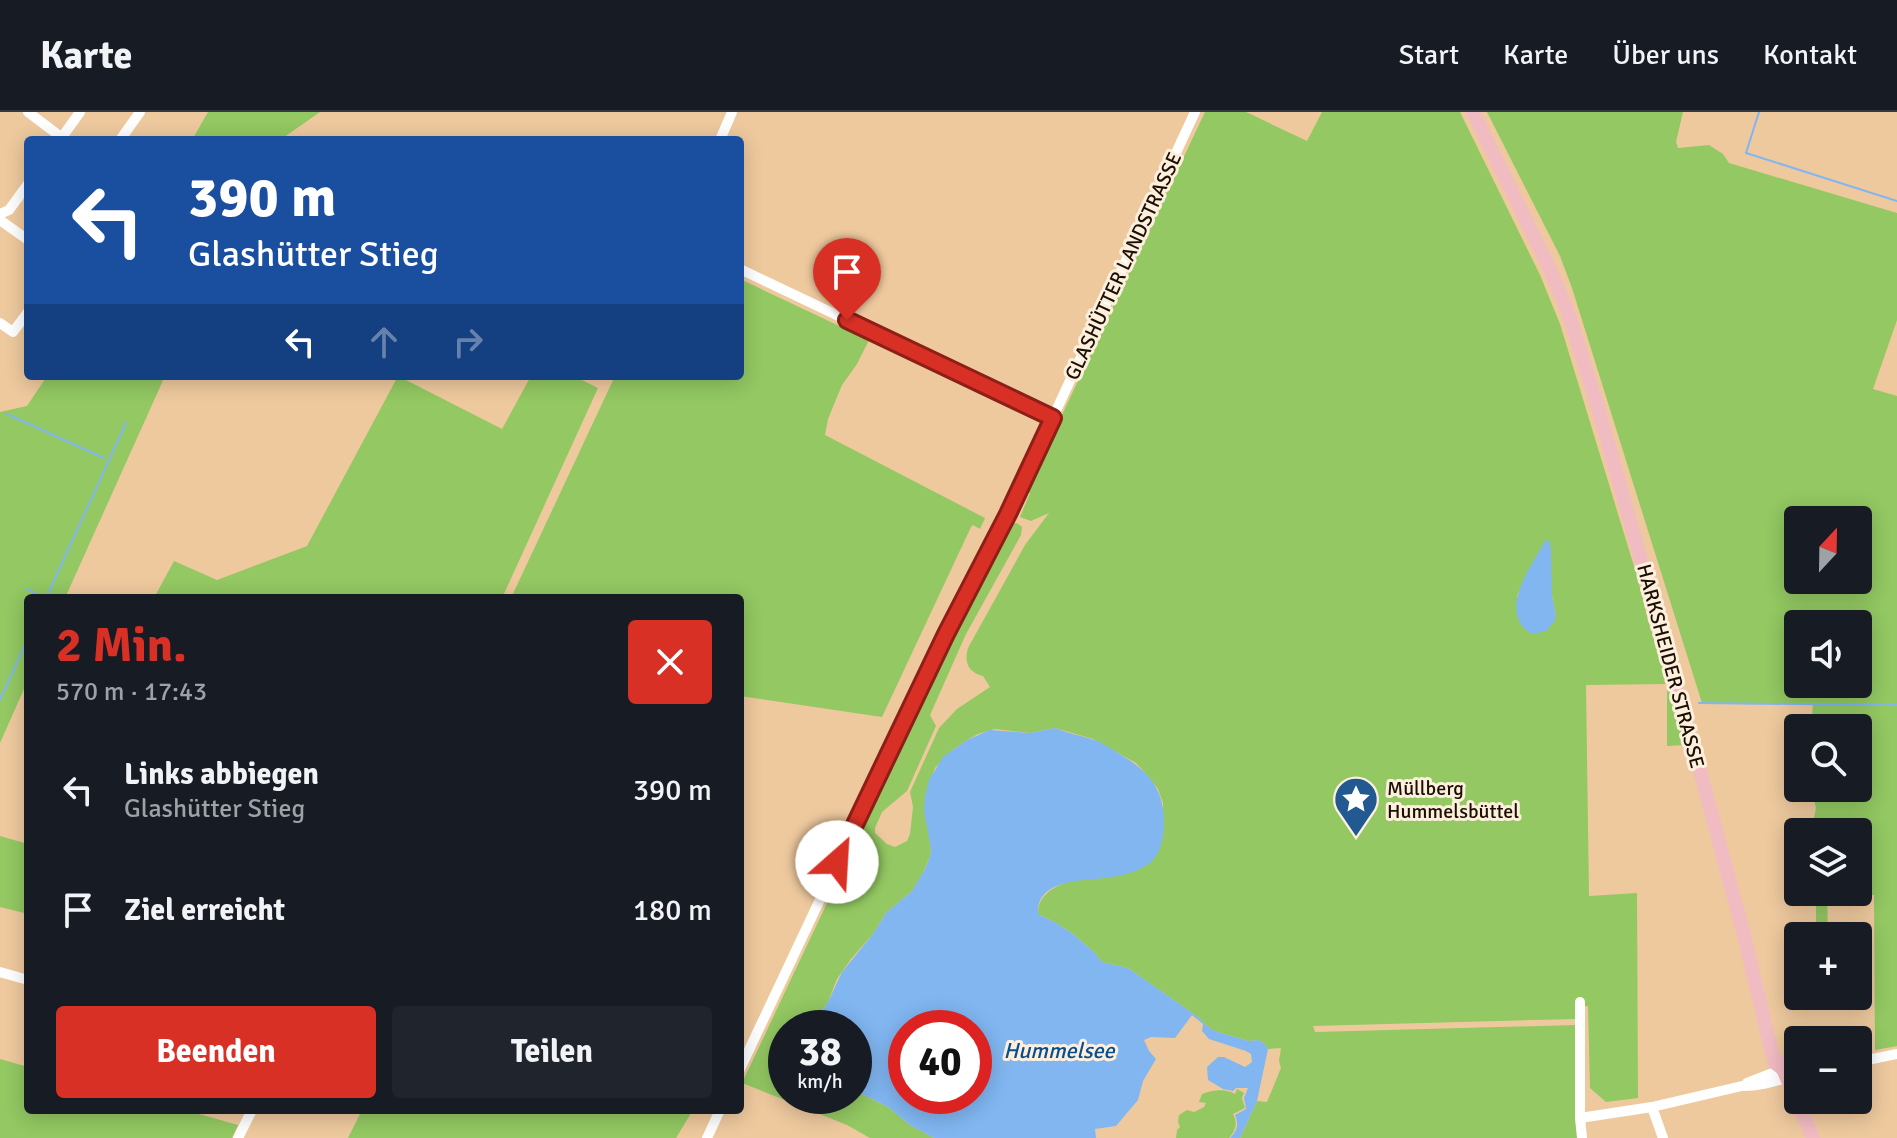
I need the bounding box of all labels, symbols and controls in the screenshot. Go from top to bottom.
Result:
text: Karte [40,32,132,79]
text: Start [1399,38,1459,72]
text: Karte [1503,38,1568,72]
text: Über uns [1612,38,1719,72]
text: Kontakt [1763,38,1857,72]
street label: GLASHÜTTER LANDSTRASSE [1060,148,1187,384]
text: 390 m [188,163,336,232]
icon: left [56,168,160,272]
text: Glashütter Stieg [188,232,439,277]
pin [813,238,881,320]
icon: arrive [825,250,869,294]
icon: left [278,320,322,364]
icon: ahead [362,320,406,364]
icon: right [446,320,490,364]
north arrow [1784,506,1872,594]
map controls [1784,506,1872,1114]
street label: HARKSHEIDER STRASSE [1631,561,1710,771]
button: sound [1784,610,1872,698]
text: 2 Min. [56,616,187,675]
button: close [628,620,712,704]
text: 570 m · 17:43 [56,676,207,708]
button: search [1784,714,1872,802]
text: Links abbiegen [124,756,319,793]
icon: left [56,768,100,812]
text: 390 m [633,772,712,809]
place icon: Müllberg Hummelsbüttel [1332,775,1380,838]
place label: Müllberg Hummelsbüttel [1387,776,1519,824]
text: Glashütter Stieg [124,793,305,825]
button: layers [1784,818,1872,906]
position arrow [795,820,879,904]
icon: arrive [56,888,100,932]
text: Ziel erreicht [124,892,285,929]
text: 180 m [633,892,712,929]
button: + [1784,922,1872,1010]
button: Beenden [56,1006,376,1098]
button: Teilen [392,1006,712,1098]
speed limit sign: 40 [888,1010,992,1114]
button: − [1784,1026,1872,1114]
text: 38 [798,1027,842,1077]
water label: Hummelsee [1003,1037,1116,1064]
text: km/h [797,1069,843,1094]

